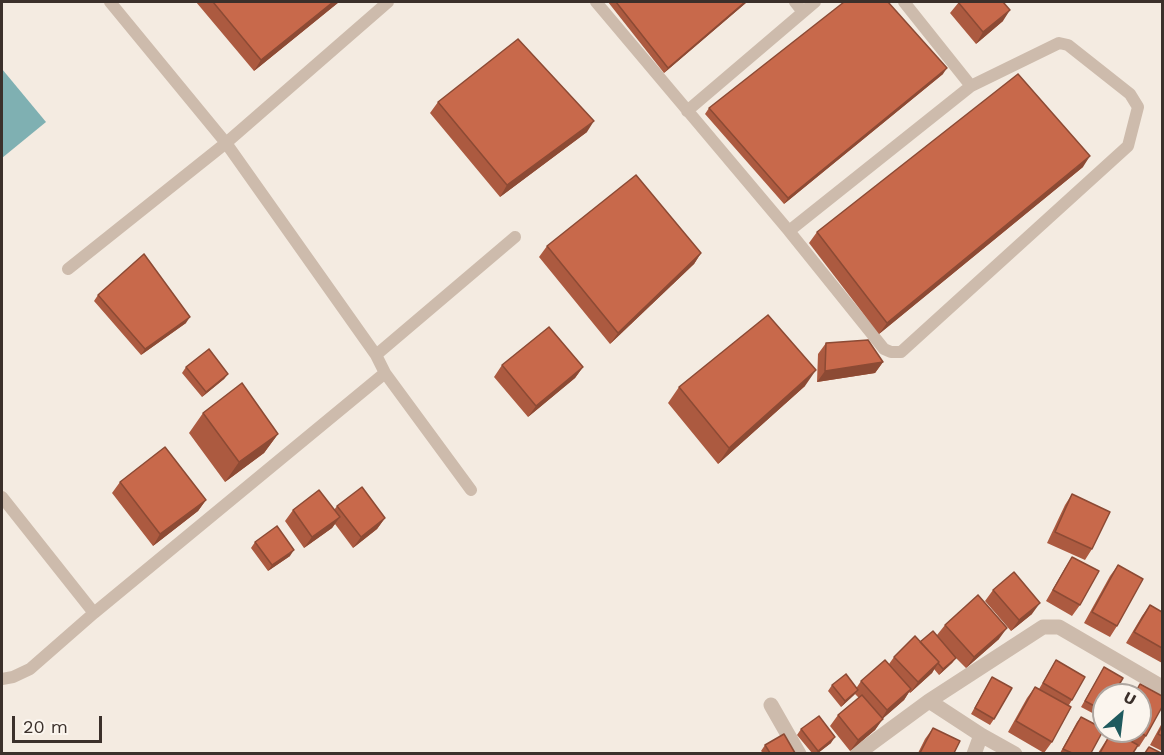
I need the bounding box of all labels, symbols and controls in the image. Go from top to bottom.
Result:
north arrow [1092,683,1152,743]
text: U [1120,687,1139,709]
scale bar [15,704,105,742]
text: 20 m [23,716,68,737]

